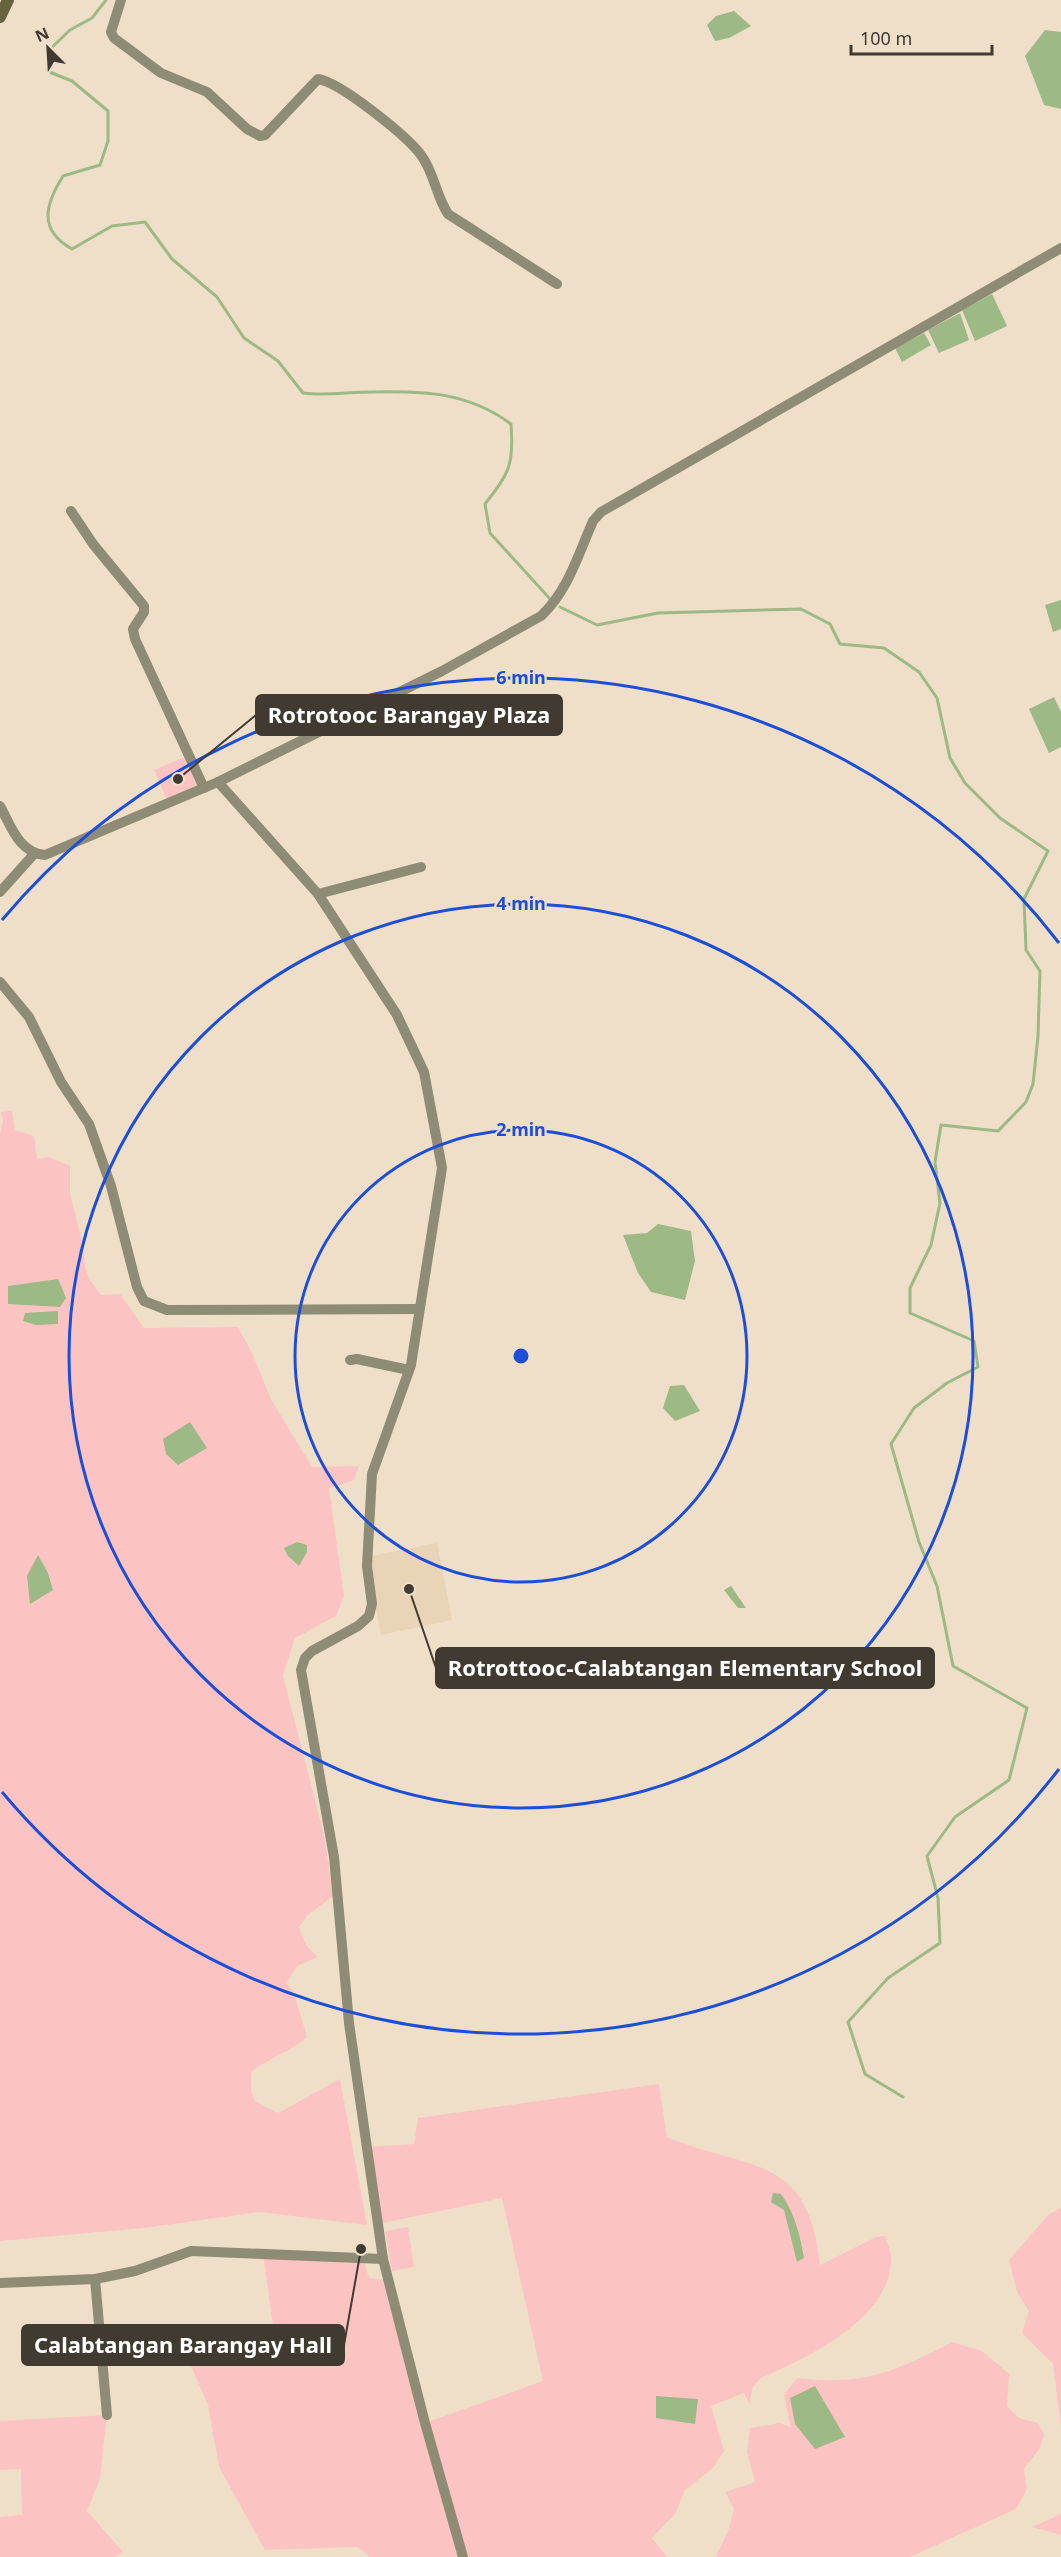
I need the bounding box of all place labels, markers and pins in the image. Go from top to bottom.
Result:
callout: Rotrotooc Barangay Plaza [256,695,562,735]
centre of rings [511,1346,531,1366]
callout: Rotrottooc-Calabtangan Elementary School [436,1648,934,1688]
callout: Calabtangan Barangay Hall [22,2325,344,2365]

